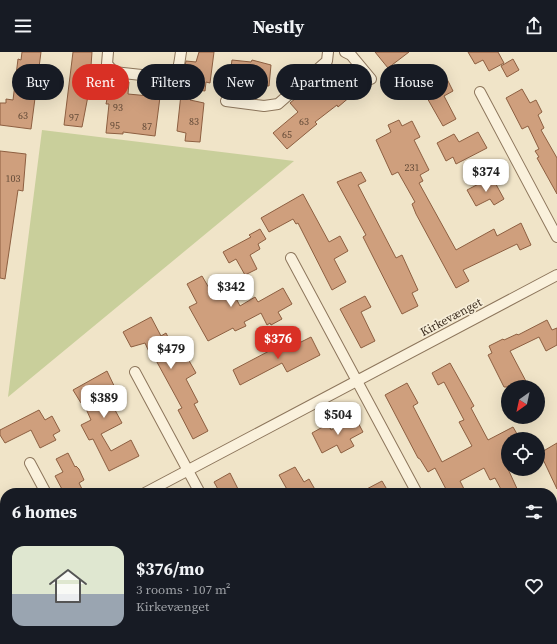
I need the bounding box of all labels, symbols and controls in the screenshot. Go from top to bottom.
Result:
text: Nestly [253,14,304,39]
icon: menu [12,15,34,37]
icon: share [523,15,545,37]
chip: Buy [12,64,64,100]
chip: Rent [72,64,129,100]
chip: Filters [137,64,205,100]
chip: New [213,64,268,100]
chip: Apartment [276,64,372,100]
chip: House [380,64,448,100]
house number: 93 [113,101,123,114]
house number: 63 [18,109,28,122]
house number: 97 [69,111,79,124]
house number: 83 [189,115,199,128]
house number: 63 [299,115,309,128]
house number: 95 [110,119,120,132]
house number: 87 [142,120,152,133]
house number: 65 [282,128,292,141]
pin: $374 [462,159,510,193]
house number: 231 [405,161,420,174]
text: $374 [472,163,500,180]
house number: 103 [6,172,21,185]
pin: $342 [207,274,255,308]
text: $342 [217,278,245,295]
street label: Kirkevænget [417,294,485,340]
pin: $376 [254,326,302,360]
text: $376 [264,330,292,347]
pin: $479 [147,336,195,370]
text: $479 [157,340,185,357]
north arrow [501,380,545,424]
map controls [501,380,545,476]
pin: $389 [80,385,128,419]
text: $389 [90,389,118,406]
pin: $504 [314,402,362,436]
text: $504 [324,406,352,423]
button: locate [501,432,545,476]
text: 6 homes [12,500,77,524]
icon: filters [523,501,545,523]
text: $376/mo [136,557,204,581]
icon: home [44,562,92,610]
icon: heart [523,575,545,597]
text: 3 rooms · 107 m² [136,581,231,598]
text: Kirkevænget [136,598,209,615]

